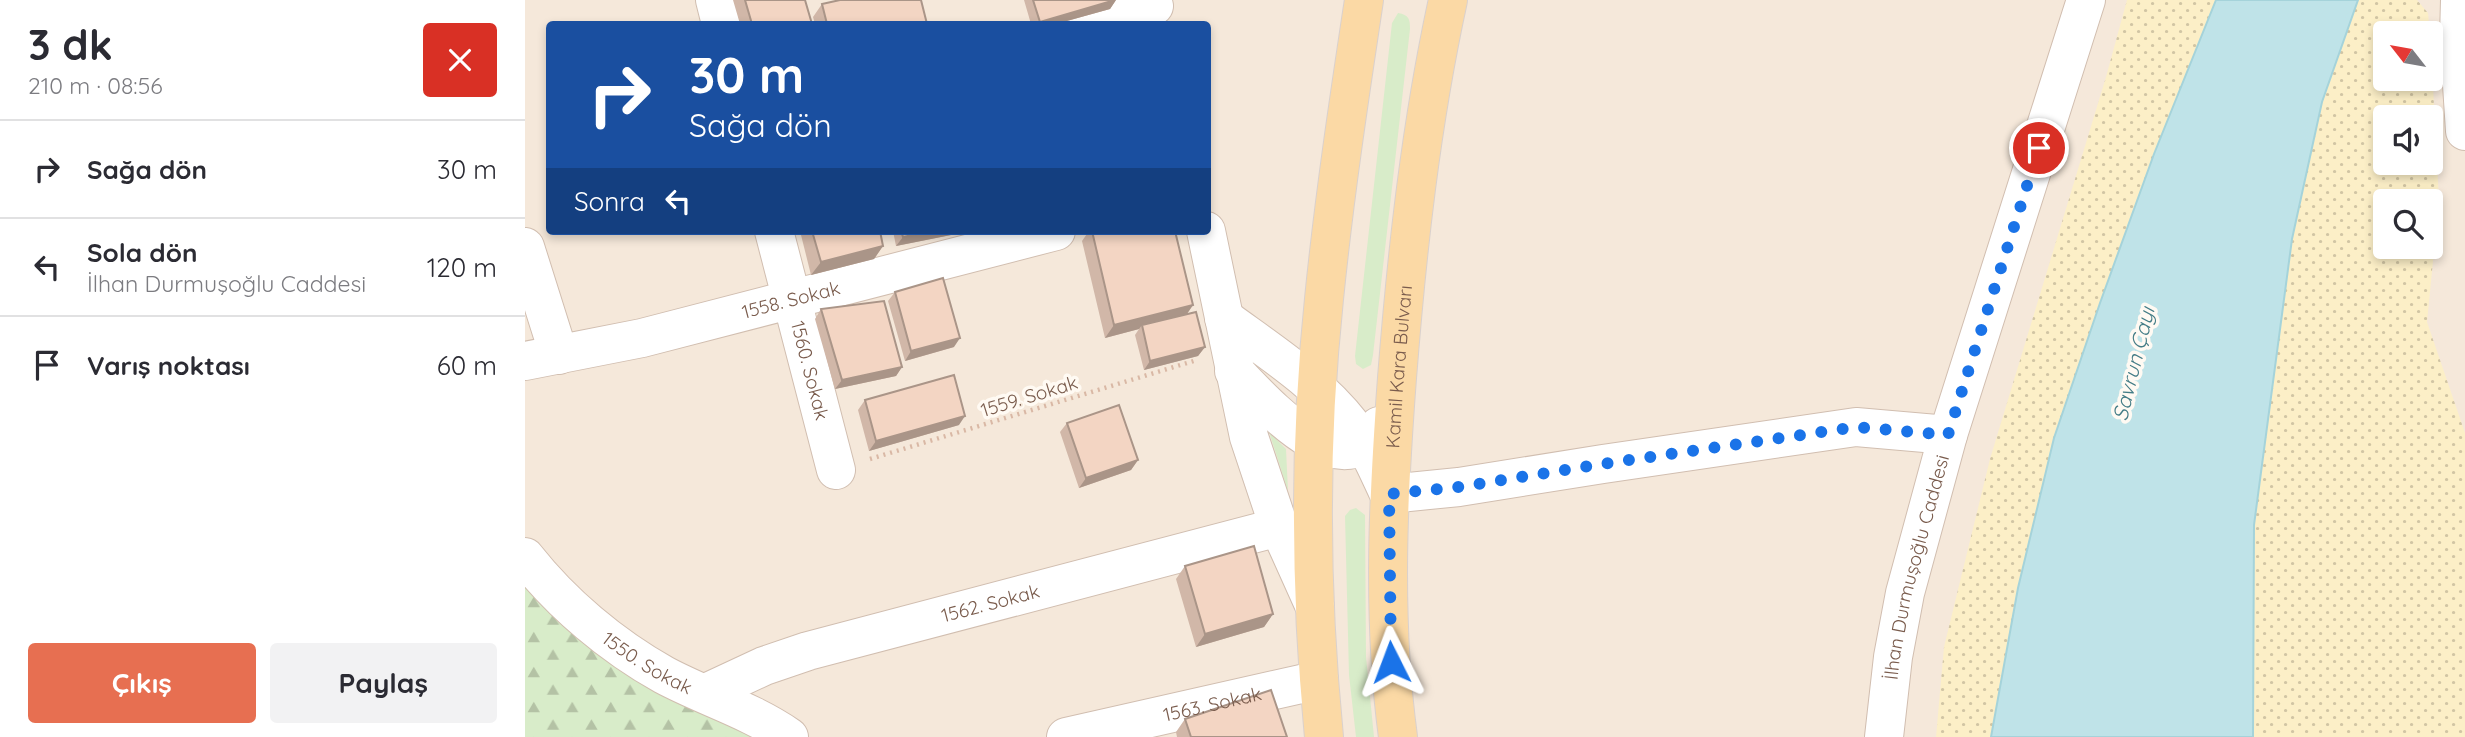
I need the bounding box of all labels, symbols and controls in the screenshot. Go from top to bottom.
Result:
text: 3 dk [28,18,113,71]
north arrow [2373,21,2443,91]
map controls [2373,21,2443,259]
button: close [423,23,497,97]
text: 30 m [689,44,804,105]
icon: right [574,49,665,140]
text: 210 m · 08:56 [28,71,163,100]
text: Sağa dön [689,105,832,145]
button: sound [2373,105,2443,175]
pin [2009,118,2069,178]
icon: arrive [2020,129,2058,167]
icon: right [28,150,66,188]
text: Sağa dön [87,153,207,186]
text: 30 m [437,153,497,186]
icon: left [659,182,697,220]
text: Sonra [574,185,645,218]
button: search [2373,189,2443,259]
text: Sola dön [87,236,197,269]
icon: left [28,248,66,286]
text: 120 m [427,251,497,284]
text: İlhan Durmuşoğlu Caddesi [87,269,366,298]
street label: 1558. Sokak [739,275,843,324]
street label: Kamil Kara Bulvarı [1380,284,1417,449]
water label: Savrun Çayı [2106,303,2160,423]
street label: 1560. Sokak [786,318,835,423]
icon: arrive [28,346,66,384]
text: Varış noktası [87,349,250,382]
text: 60 m [437,349,497,382]
street label: 1559. Sokak [978,370,1080,422]
street label: İlhan Durmuşoğlu Caddesi [1879,452,1954,681]
street label: 1562. Sokak [939,579,1042,627]
position arrow [1354,625,1428,699]
street label: 1550. Sokak [597,626,696,699]
button: Çıkış [28,643,256,723]
button: Paylaş [270,643,497,723]
street label: 1563. Sokak [1161,681,1264,727]

